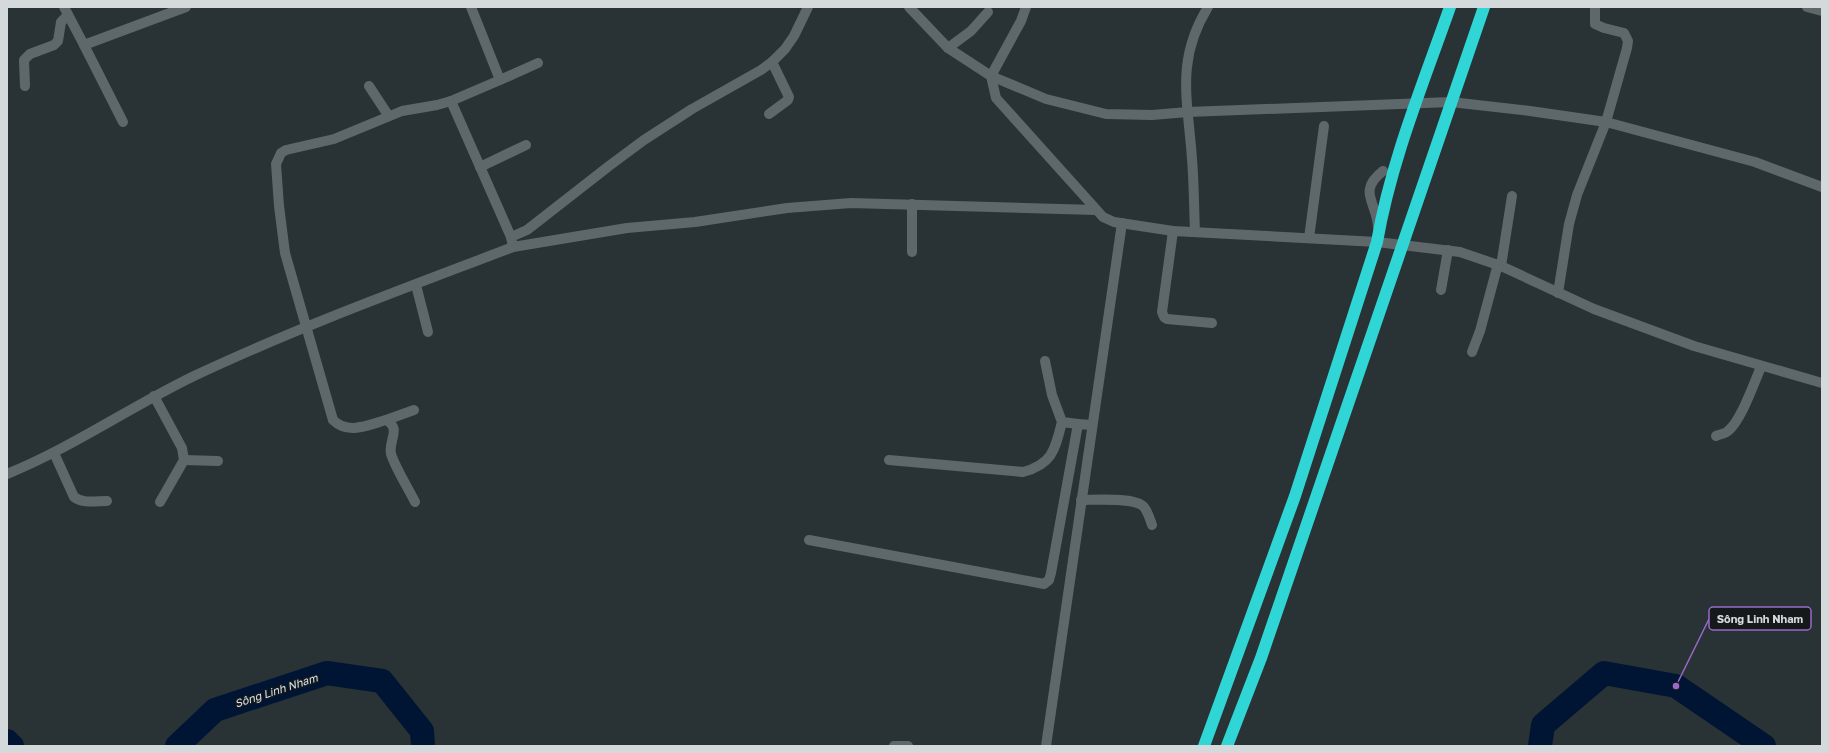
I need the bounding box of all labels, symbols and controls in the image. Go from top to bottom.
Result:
callout: Sông Linh Nham [1709,607,1811,630]
text: Sông Linh Nham [1717,612,1804,625]
water label: Sông Linh Nham [233,670,321,710]

